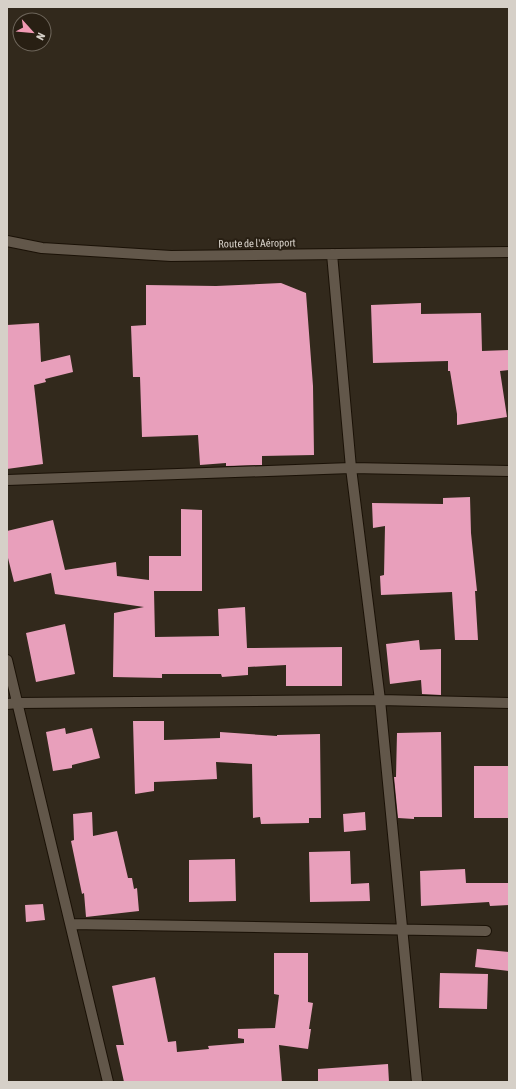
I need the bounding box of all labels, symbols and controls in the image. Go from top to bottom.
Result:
north arrow [12,12,52,52]
text: N [34,31,48,42]
street label: Route de l'Aéroport [218,236,296,250]

